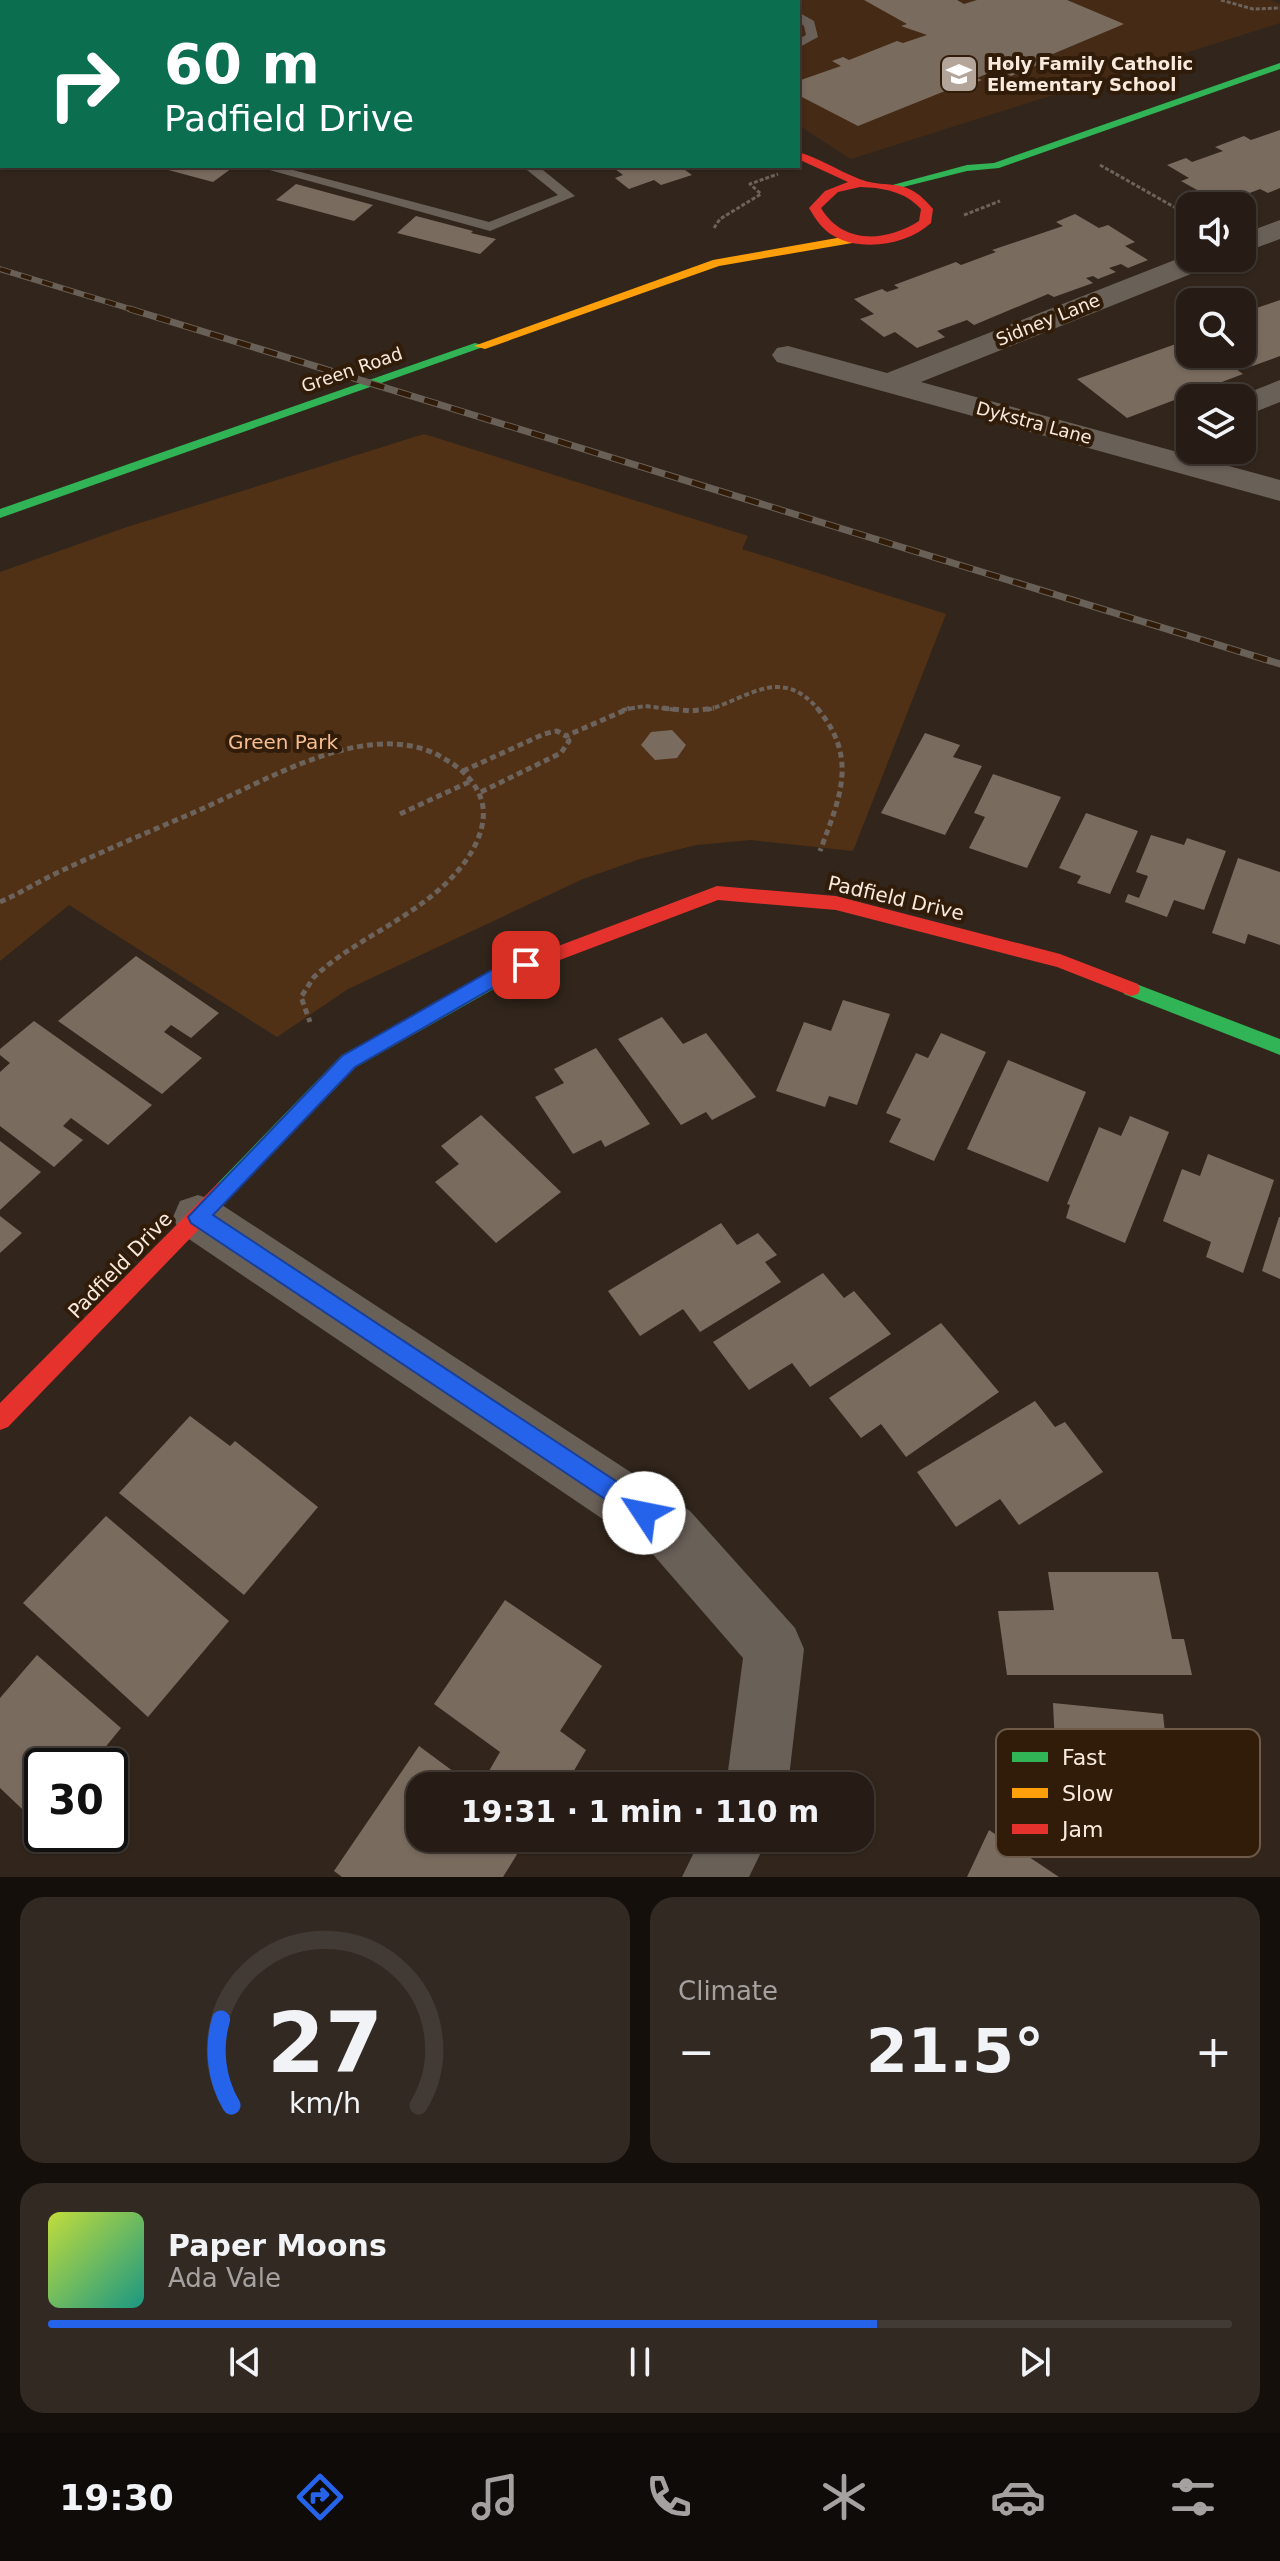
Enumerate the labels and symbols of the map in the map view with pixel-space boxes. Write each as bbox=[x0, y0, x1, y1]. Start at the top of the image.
school or university icon: Holy Family Catholic Elementary School bbox=[938, 53, 980, 95]
place label: Holy Family Catholic Elementary School bbox=[987, 53, 1193, 95]
street label: Sidney Lane bbox=[993, 289, 1103, 350]
street label: Green Road bbox=[299, 342, 405, 397]
street label: Dykstra Lane bbox=[974, 397, 1094, 448]
park label: Green Park bbox=[228, 730, 338, 754]
street label: Padfield Drive bbox=[826, 871, 966, 925]
pin bbox=[492, 931, 560, 999]
street label: Padfield Drive bbox=[63, 1207, 177, 1323]
position arrow bbox=[602, 1471, 686, 1555]
legend bbox=[996, 1729, 1260, 1857]
text: Fast bbox=[1062, 1745, 1107, 1770]
speed limit sign: 30 bbox=[24, 1748, 128, 1852]
text: Slow bbox=[1062, 1781, 1114, 1806]
text: Jam bbox=[1060, 1817, 1103, 1842]

